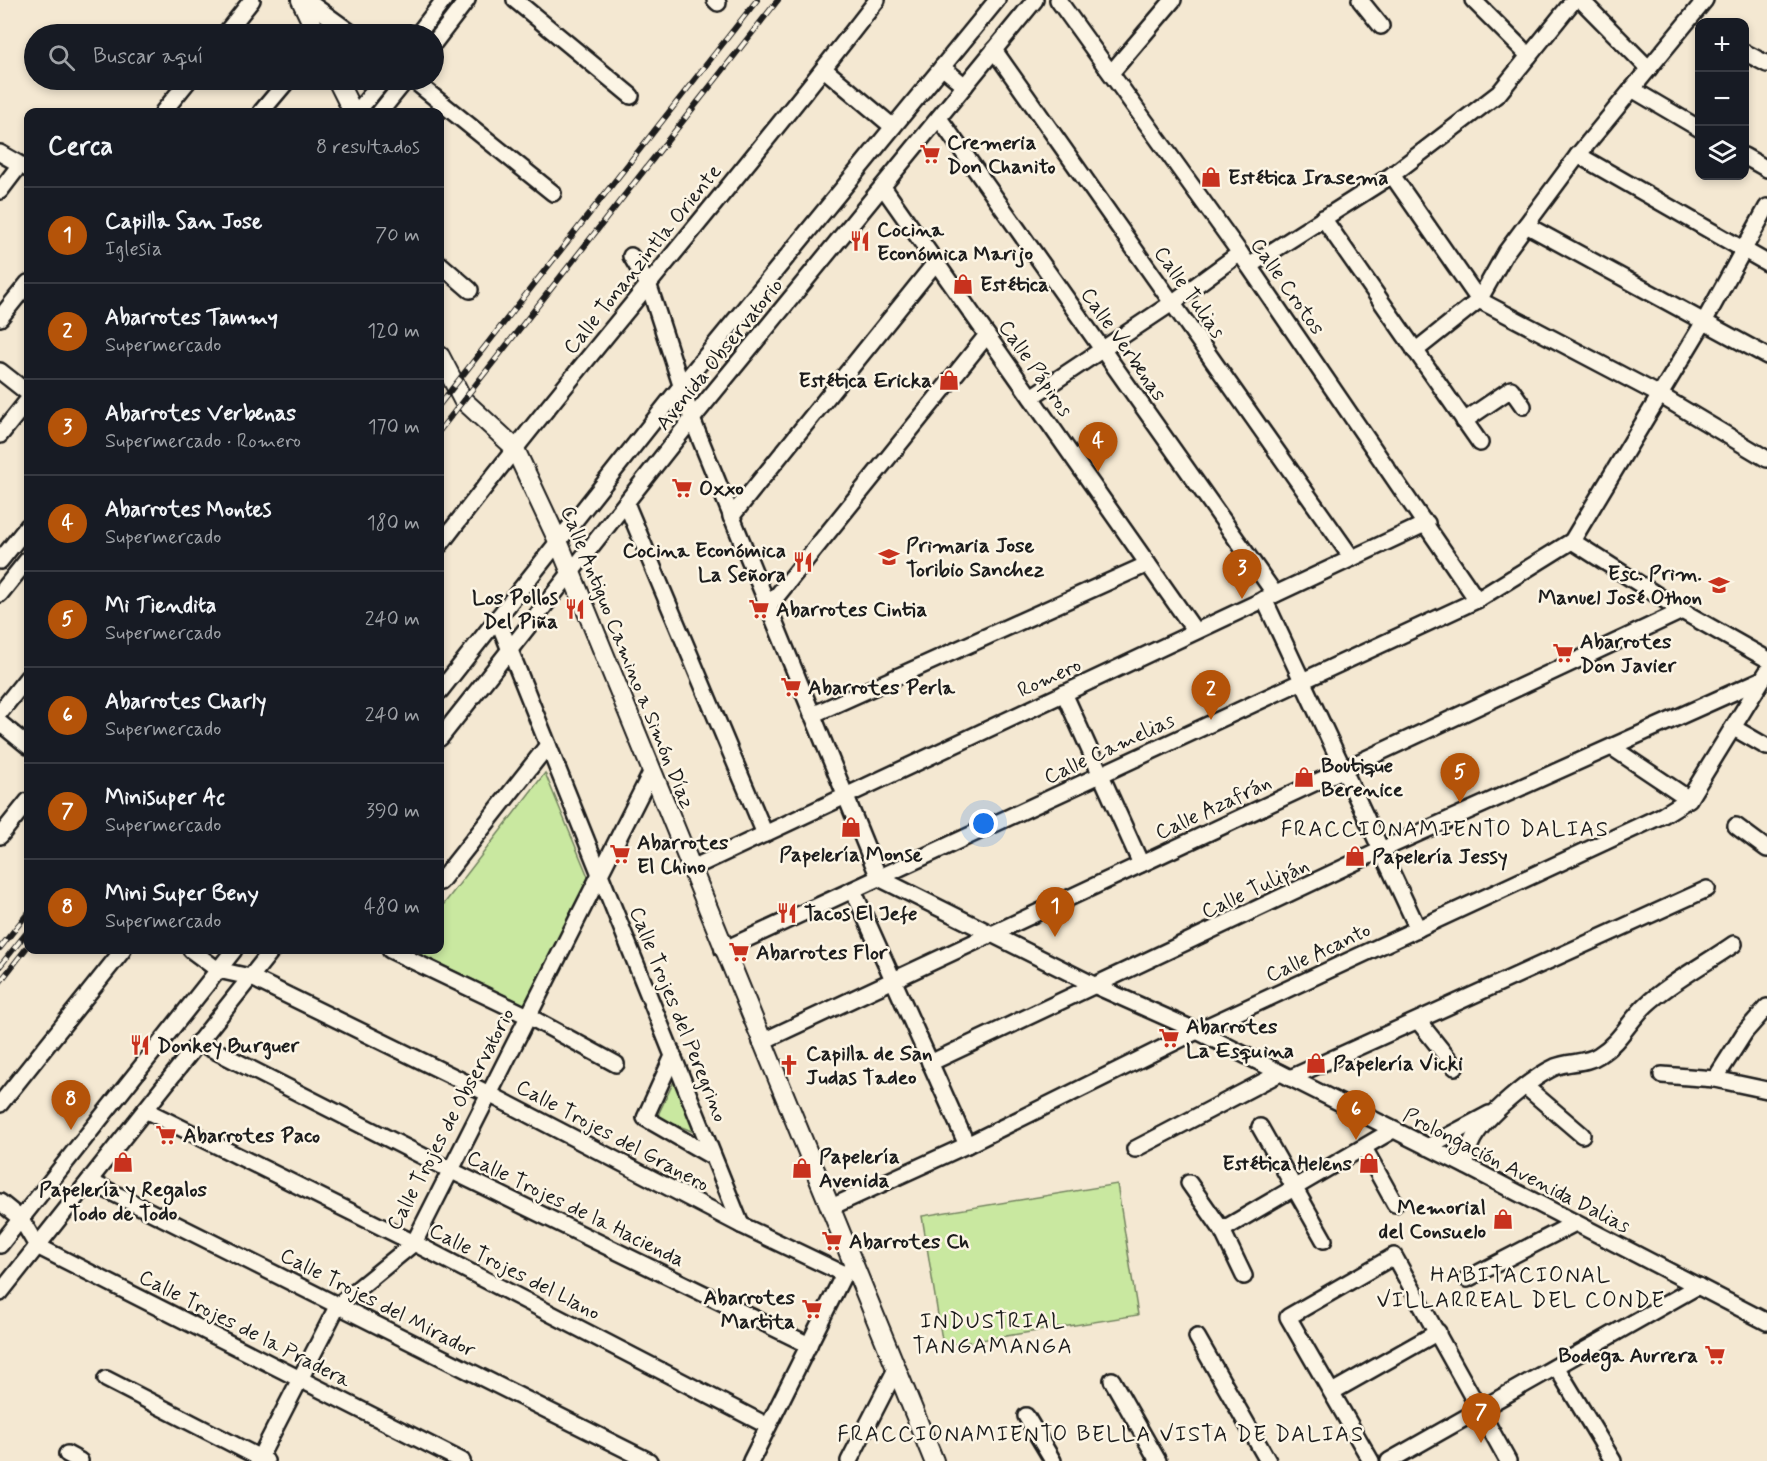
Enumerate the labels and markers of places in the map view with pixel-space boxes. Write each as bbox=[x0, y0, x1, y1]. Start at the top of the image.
place label: Cremeria Don Chanito bbox=[947, 129, 1056, 181]
supermarket icon: Cremeria Don Chanito bbox=[918, 142, 942, 166]
place label: Estética Irasema bbox=[1228, 164, 1388, 192]
shop icon: Estética Irasema bbox=[1199, 165, 1223, 189]
place label: Cocina Económica Marijo bbox=[877, 216, 1034, 268]
restaurant icon: Cocina Económica Marijo bbox=[848, 229, 872, 253]
place label: Estética bbox=[980, 271, 1049, 299]
shop icon: Estética bbox=[951, 272, 975, 296]
place label: Estética Ericka bbox=[798, 367, 932, 395]
shop icon: Estética Ericka bbox=[937, 368, 961, 392]
pin: 4 bbox=[1078, 422, 1118, 472]
place label: Oxxo bbox=[699, 475, 744, 503]
supermarket icon: Oxxo bbox=[670, 476, 694, 500]
place label: Primaria Jose Toribio Sanchez bbox=[906, 532, 1045, 584]
place label: Cocina Económica La Señora bbox=[622, 537, 786, 589]
school or university icon: Primaria Jose Toribio Sanchez bbox=[877, 545, 901, 569]
restaurant icon: Cocina Económica La Señora bbox=[791, 550, 815, 574]
pin: 3 bbox=[1222, 550, 1262, 599]
place label: Esc. Prim. Manuel José Othon bbox=[1538, 560, 1702, 612]
school or university icon: Esc. Prim. Manuel José Othon bbox=[1707, 573, 1731, 597]
place label: Los Pollos Del Piña bbox=[472, 584, 559, 636]
place label: Abarrotes Cintia bbox=[776, 596, 927, 624]
restaurant icon: Los Pollos Del Piña bbox=[563, 597, 587, 621]
supermarket icon: Abarrotes Cintia bbox=[747, 597, 771, 621]
place label: Abarrotes Don Javier bbox=[1580, 628, 1678, 680]
supermarket icon: Abarrotes Don Javier bbox=[1551, 641, 1575, 665]
pin: 2 bbox=[1192, 670, 1230, 720]
place label: Abarrotes Perla bbox=[808, 674, 956, 702]
supermarket icon: Abarrotes Perla bbox=[779, 675, 803, 699]
place label: Boutique Berenice bbox=[1321, 752, 1404, 804]
pin: 5 bbox=[1440, 754, 1480, 803]
shop icon: Boutique Berenice bbox=[1292, 765, 1316, 789]
shop icon: Papelería Monse bbox=[839, 815, 863, 839]
place label: Abarrotes El Chino bbox=[637, 829, 729, 881]
place label: Papelería Monse bbox=[779, 841, 923, 869]
supermarket icon: Abarrotes El Chino bbox=[608, 842, 632, 866]
place label: Papelería Jessy bbox=[1372, 843, 1508, 871]
shop icon: Papelería Jessy bbox=[1343, 844, 1367, 868]
pin: 1 bbox=[1036, 888, 1074, 937]
place label: Tacos El Jefe bbox=[804, 900, 917, 928]
restaurant icon: Tacos El Jefe bbox=[775, 901, 799, 925]
place label: Abarrotes Flor bbox=[756, 939, 889, 967]
supermarket icon: Abarrotes Flor bbox=[727, 940, 751, 964]
place label: Abarrotes La Esquina bbox=[1186, 1013, 1294, 1065]
supermarket icon: Abarrotes La Esquina bbox=[1157, 1026, 1181, 1050]
place label: Donkey Burguer bbox=[157, 1032, 300, 1060]
restaurant icon: Donkey Burguer bbox=[128, 1033, 152, 1057]
place label: Capilla de San Judas Tadeo bbox=[806, 1040, 933, 1092]
place label: Papelería Vicki bbox=[1333, 1050, 1463, 1078]
shop icon: Papelería Vicki bbox=[1304, 1051, 1328, 1075]
church icon: Capilla de San Judas Tadeo bbox=[777, 1053, 801, 1077]
pin: 8 bbox=[52, 1080, 90, 1130]
pin: 6 bbox=[1336, 1090, 1376, 1140]
place label: Abarrotes Paco bbox=[183, 1122, 320, 1150]
supermarket icon: Abarrotes Paco bbox=[154, 1123, 178, 1147]
place label: Papelería Avenida bbox=[819, 1143, 900, 1195]
shop icon: Papelería y Regalos Todo de Todo bbox=[111, 1150, 135, 1174]
place label: Estética Helens bbox=[1222, 1150, 1353, 1178]
shop icon: Estética Helens bbox=[1357, 1151, 1381, 1175]
shop icon: Papelería Avenida bbox=[790, 1156, 814, 1180]
place label: Papelería y Regalos Todo de Todo bbox=[39, 1176, 208, 1228]
place label: Memorial del Consuelo bbox=[1379, 1194, 1486, 1246]
shop icon: Memorial del Consuelo bbox=[1491, 1207, 1515, 1231]
place label: Abarrotes Ch bbox=[849, 1228, 969, 1256]
supermarket icon: Abarrotes Ch bbox=[820, 1229, 844, 1253]
place label: Abarrotes Martita bbox=[704, 1284, 796, 1336]
supermarket icon: Abarrotes Martita bbox=[800, 1297, 824, 1321]
place label: Bodega Aurrera bbox=[1558, 1342, 1698, 1372]
supermarket icon: Bodega Aurrera bbox=[1703, 1343, 1727, 1367]
pin: 7 bbox=[1462, 1394, 1500, 1443]

